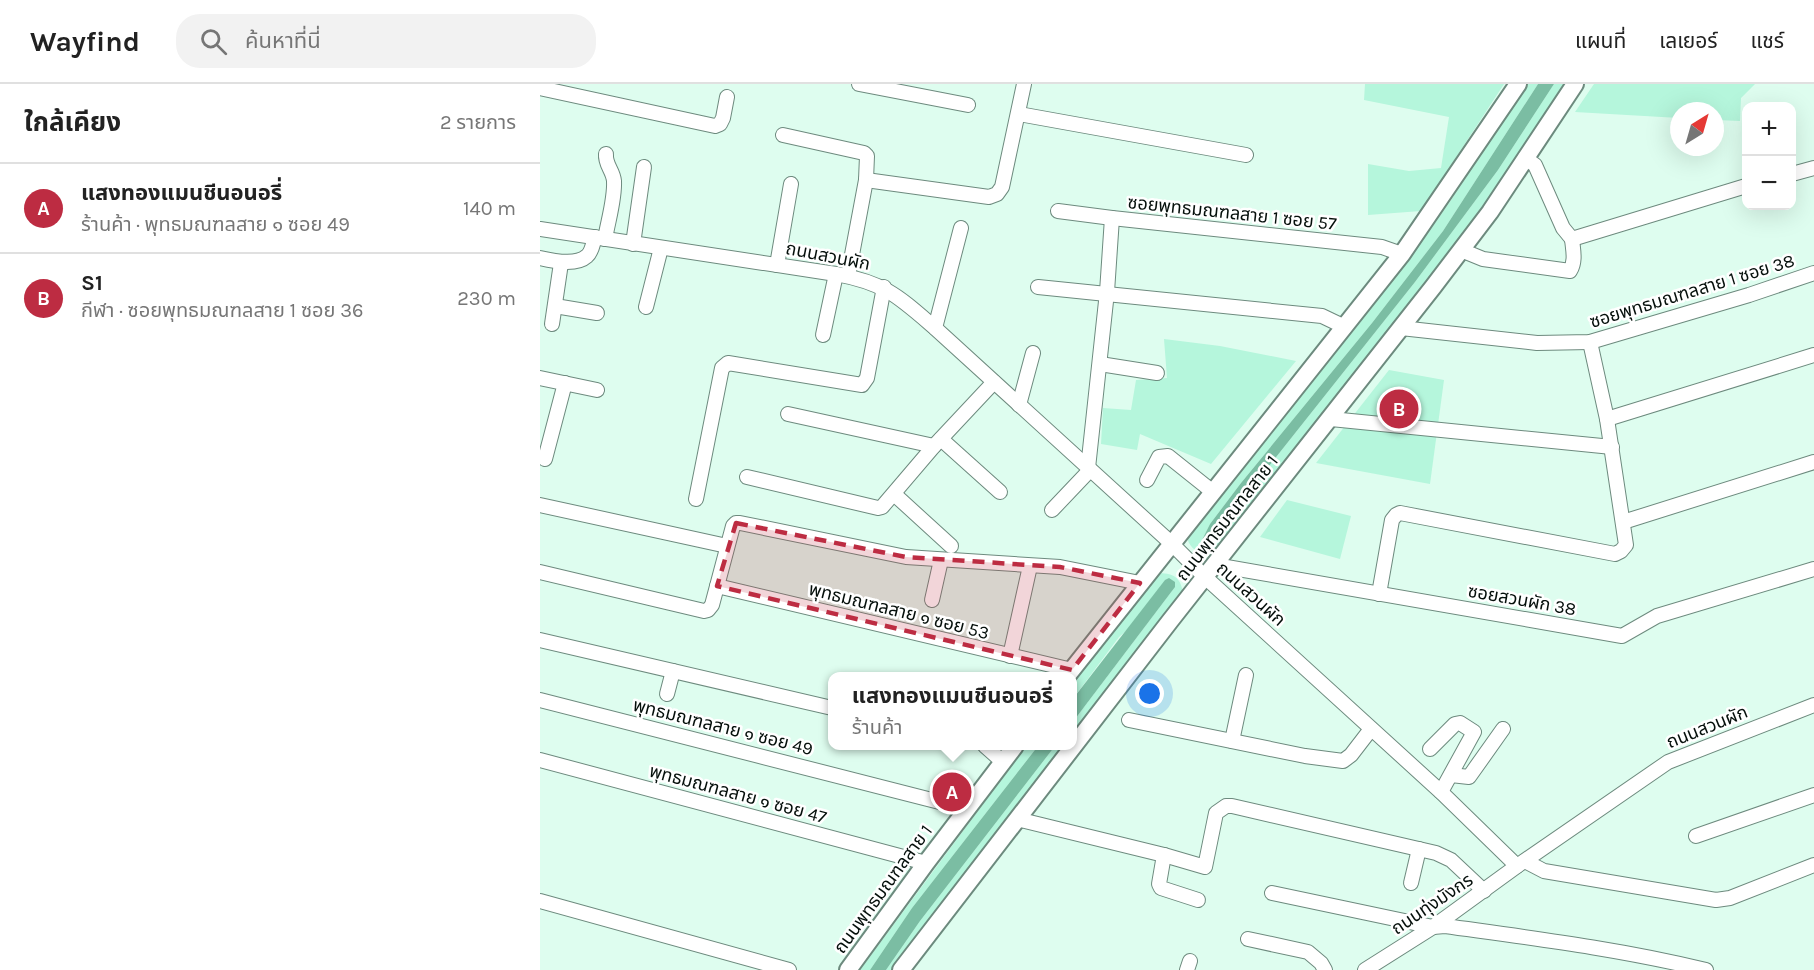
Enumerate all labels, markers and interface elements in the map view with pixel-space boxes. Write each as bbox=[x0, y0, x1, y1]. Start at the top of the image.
search box bbox=[176, 14, 596, 68]
text: Wayfind bbox=[30, 25, 140, 58]
icon: search bbox=[197, 25, 230, 58]
text: ค้นหาที่นี่ bbox=[245, 28, 321, 54]
text: แผนที่ bbox=[1575, 29, 1626, 53]
text: เลเยอร์ bbox=[1659, 29, 1718, 53]
text: แชร์ bbox=[1751, 29, 1784, 53]
north arrow bbox=[1670, 102, 1724, 156]
map controls bbox=[1742, 102, 1796, 210]
button: + bbox=[1742, 102, 1796, 156]
text: ใกล้เคียง bbox=[24, 107, 121, 138]
text: 2 รายการ bbox=[440, 111, 516, 134]
button: − bbox=[1742, 156, 1796, 210]
text: แสงทองแมนชีนอนอรี่ bbox=[81, 180, 282, 206]
street label: ซอยพุทธมณฑลสาย 1 ซอย 57 bbox=[1126, 191, 1338, 235]
text: A bbox=[37, 197, 50, 220]
text: 140 m bbox=[463, 197, 516, 220]
text: ร้านค้า · พุทธมณฑลสาย ๑ ซอย 49 bbox=[81, 213, 350, 236]
street label: ถนนสวนผัก bbox=[784, 237, 872, 275]
street label: ซอยพุทธมณฑลสาย 1 ซอย 38 bbox=[1587, 249, 1797, 333]
text: S1 bbox=[81, 270, 103, 296]
text: B bbox=[37, 287, 50, 310]
text: 230 m bbox=[457, 287, 516, 310]
text: กีฬา · ซอยพุทธมณฑลสาย 1 ซอย 36 bbox=[81, 299, 363, 322]
pin: B bbox=[1380, 386, 1418, 432]
street label: ถนนพุทธมณฑลสาย 1 bbox=[1171, 451, 1283, 585]
street label: ถนนสวนผัก bbox=[1212, 557, 1290, 631]
street label: พุทธมณฑลสาย ๑ ซอย 53 bbox=[807, 578, 991, 644]
street label: ซอยสวนผัก 38 bbox=[1466, 580, 1578, 620]
popup bbox=[828, 672, 1077, 750]
your location bbox=[1135, 679, 1164, 708]
text: แสงทองแมนชีนอนอรี่ bbox=[852, 683, 1053, 709]
street label: พุทธมณฑลสาย ๑ ซอย 49 bbox=[631, 694, 815, 760]
street label: ถนนสวนผัก bbox=[1663, 701, 1751, 753]
text: ร้านค้า bbox=[852, 716, 902, 739]
street label: พุทธมณฑลสาย ๑ ซอย 47 bbox=[647, 760, 830, 828]
pin: A bbox=[932, 770, 972, 814]
street label: ถนนพุทธมณฑลสาย 1 bbox=[829, 820, 937, 958]
street label: ถนนทุ่งมังกร bbox=[1387, 869, 1477, 939]

